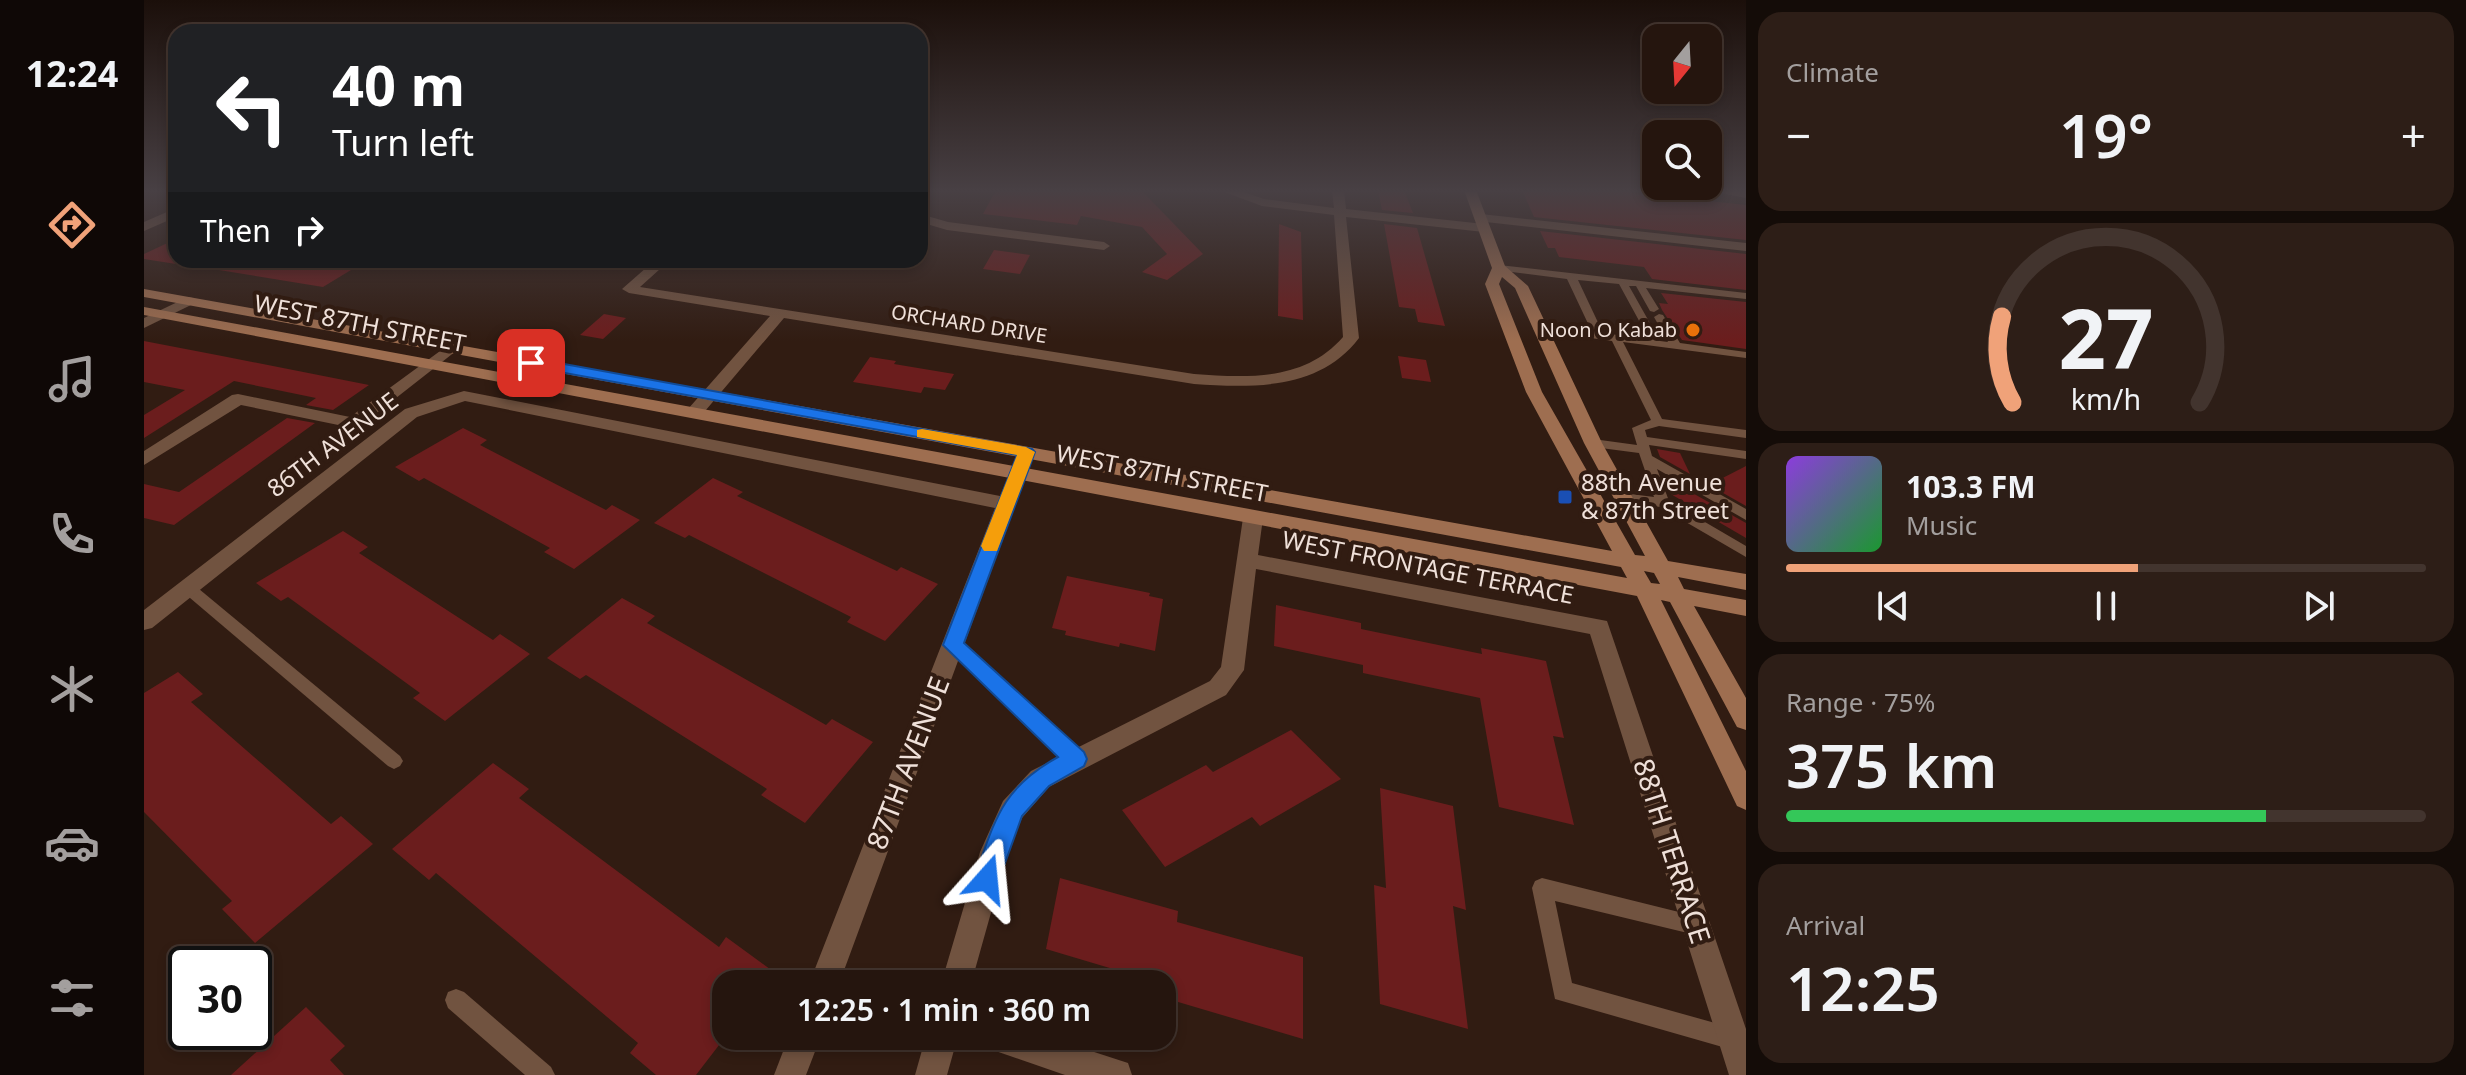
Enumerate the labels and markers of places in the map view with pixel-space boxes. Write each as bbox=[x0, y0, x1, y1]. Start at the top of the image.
place label: Noon O Kabab bbox=[1540, 316, 1677, 343]
marker: Noon O Kabab bbox=[1684, 321, 1702, 339]
pin bbox=[497, 329, 565, 397]
place label: 88th Avenue & 87th Street bbox=[1581, 465, 1729, 526]
marker: 88th Avenue & 87th Street bbox=[1556, 488, 1574, 506]

